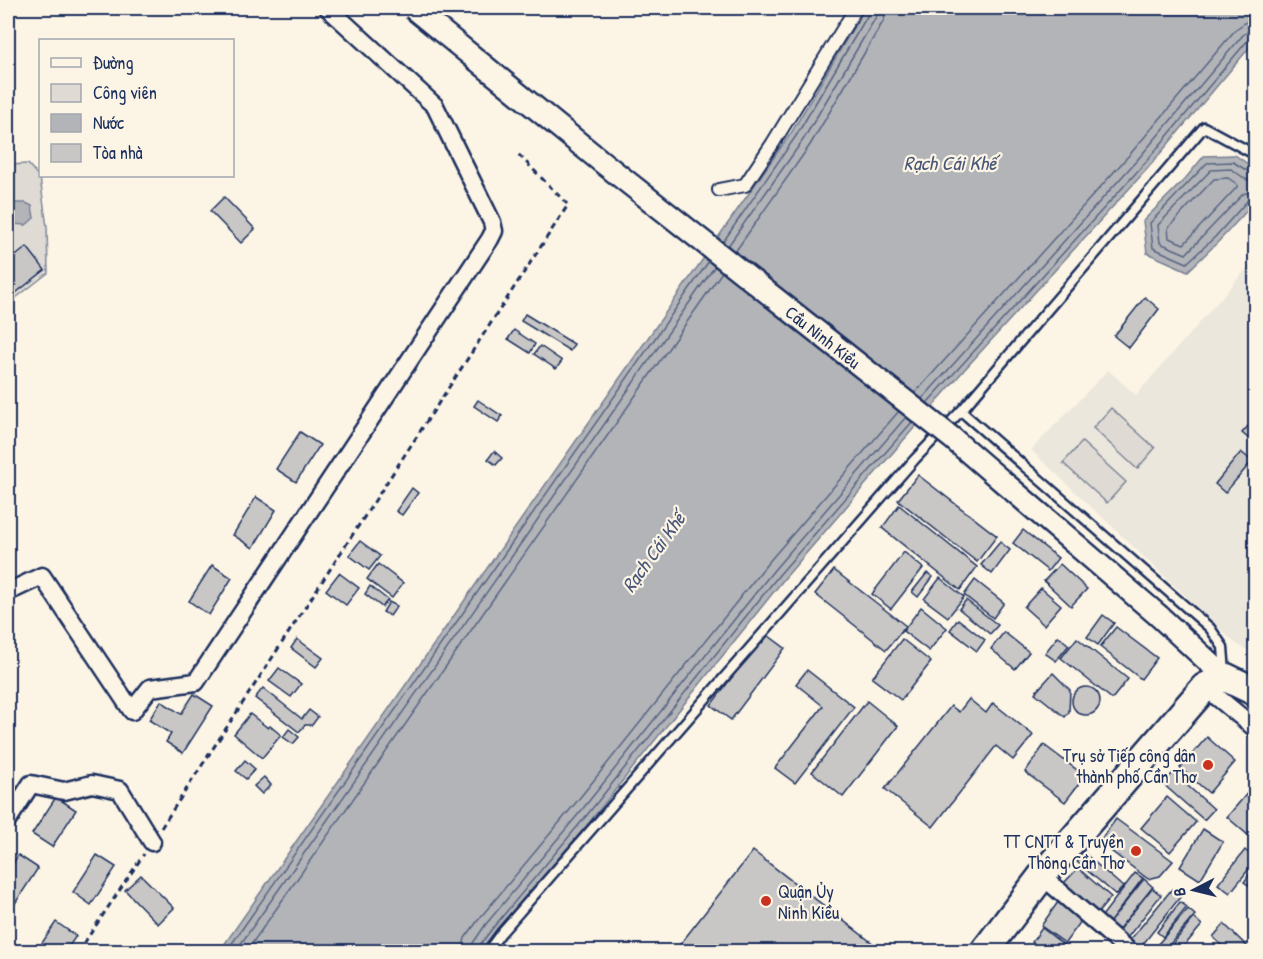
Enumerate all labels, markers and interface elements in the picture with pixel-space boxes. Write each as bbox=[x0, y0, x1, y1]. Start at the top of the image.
legend bbox=[39, 39, 234, 177]
text: Đường bbox=[93, 50, 134, 75]
text: Công viên bbox=[93, 80, 157, 105]
text: Nước bbox=[93, 110, 124, 135]
text: Tòa nhà bbox=[93, 140, 143, 165]
water label: Rạch Cái Khế bbox=[904, 149, 1001, 176]
street label: Cầu Ninh Kiều bbox=[780, 300, 866, 374]
water label: Rạch Cái Khế bbox=[615, 503, 694, 597]
place label: Trụ sở Tiếp công dân thành phố Cần Thơ bbox=[1063, 743, 1198, 789]
marker: Trụ sở Tiếp công dân thành phố Cần Thơ bbox=[1201, 758, 1215, 772]
place label: TT CNTT & Truyền Thông Cần Thơ bbox=[1003, 829, 1126, 875]
marker: TT CNTT & Truyền Thông Cần Thơ bbox=[1129, 844, 1143, 858]
north arrow bbox=[1164, 860, 1224, 920]
place label: Quận Ủy Ninh Kiều bbox=[778, 879, 839, 925]
text: B bbox=[1168, 886, 1191, 897]
marker: Quận Ủy Ninh Kiều bbox=[759, 894, 773, 908]

